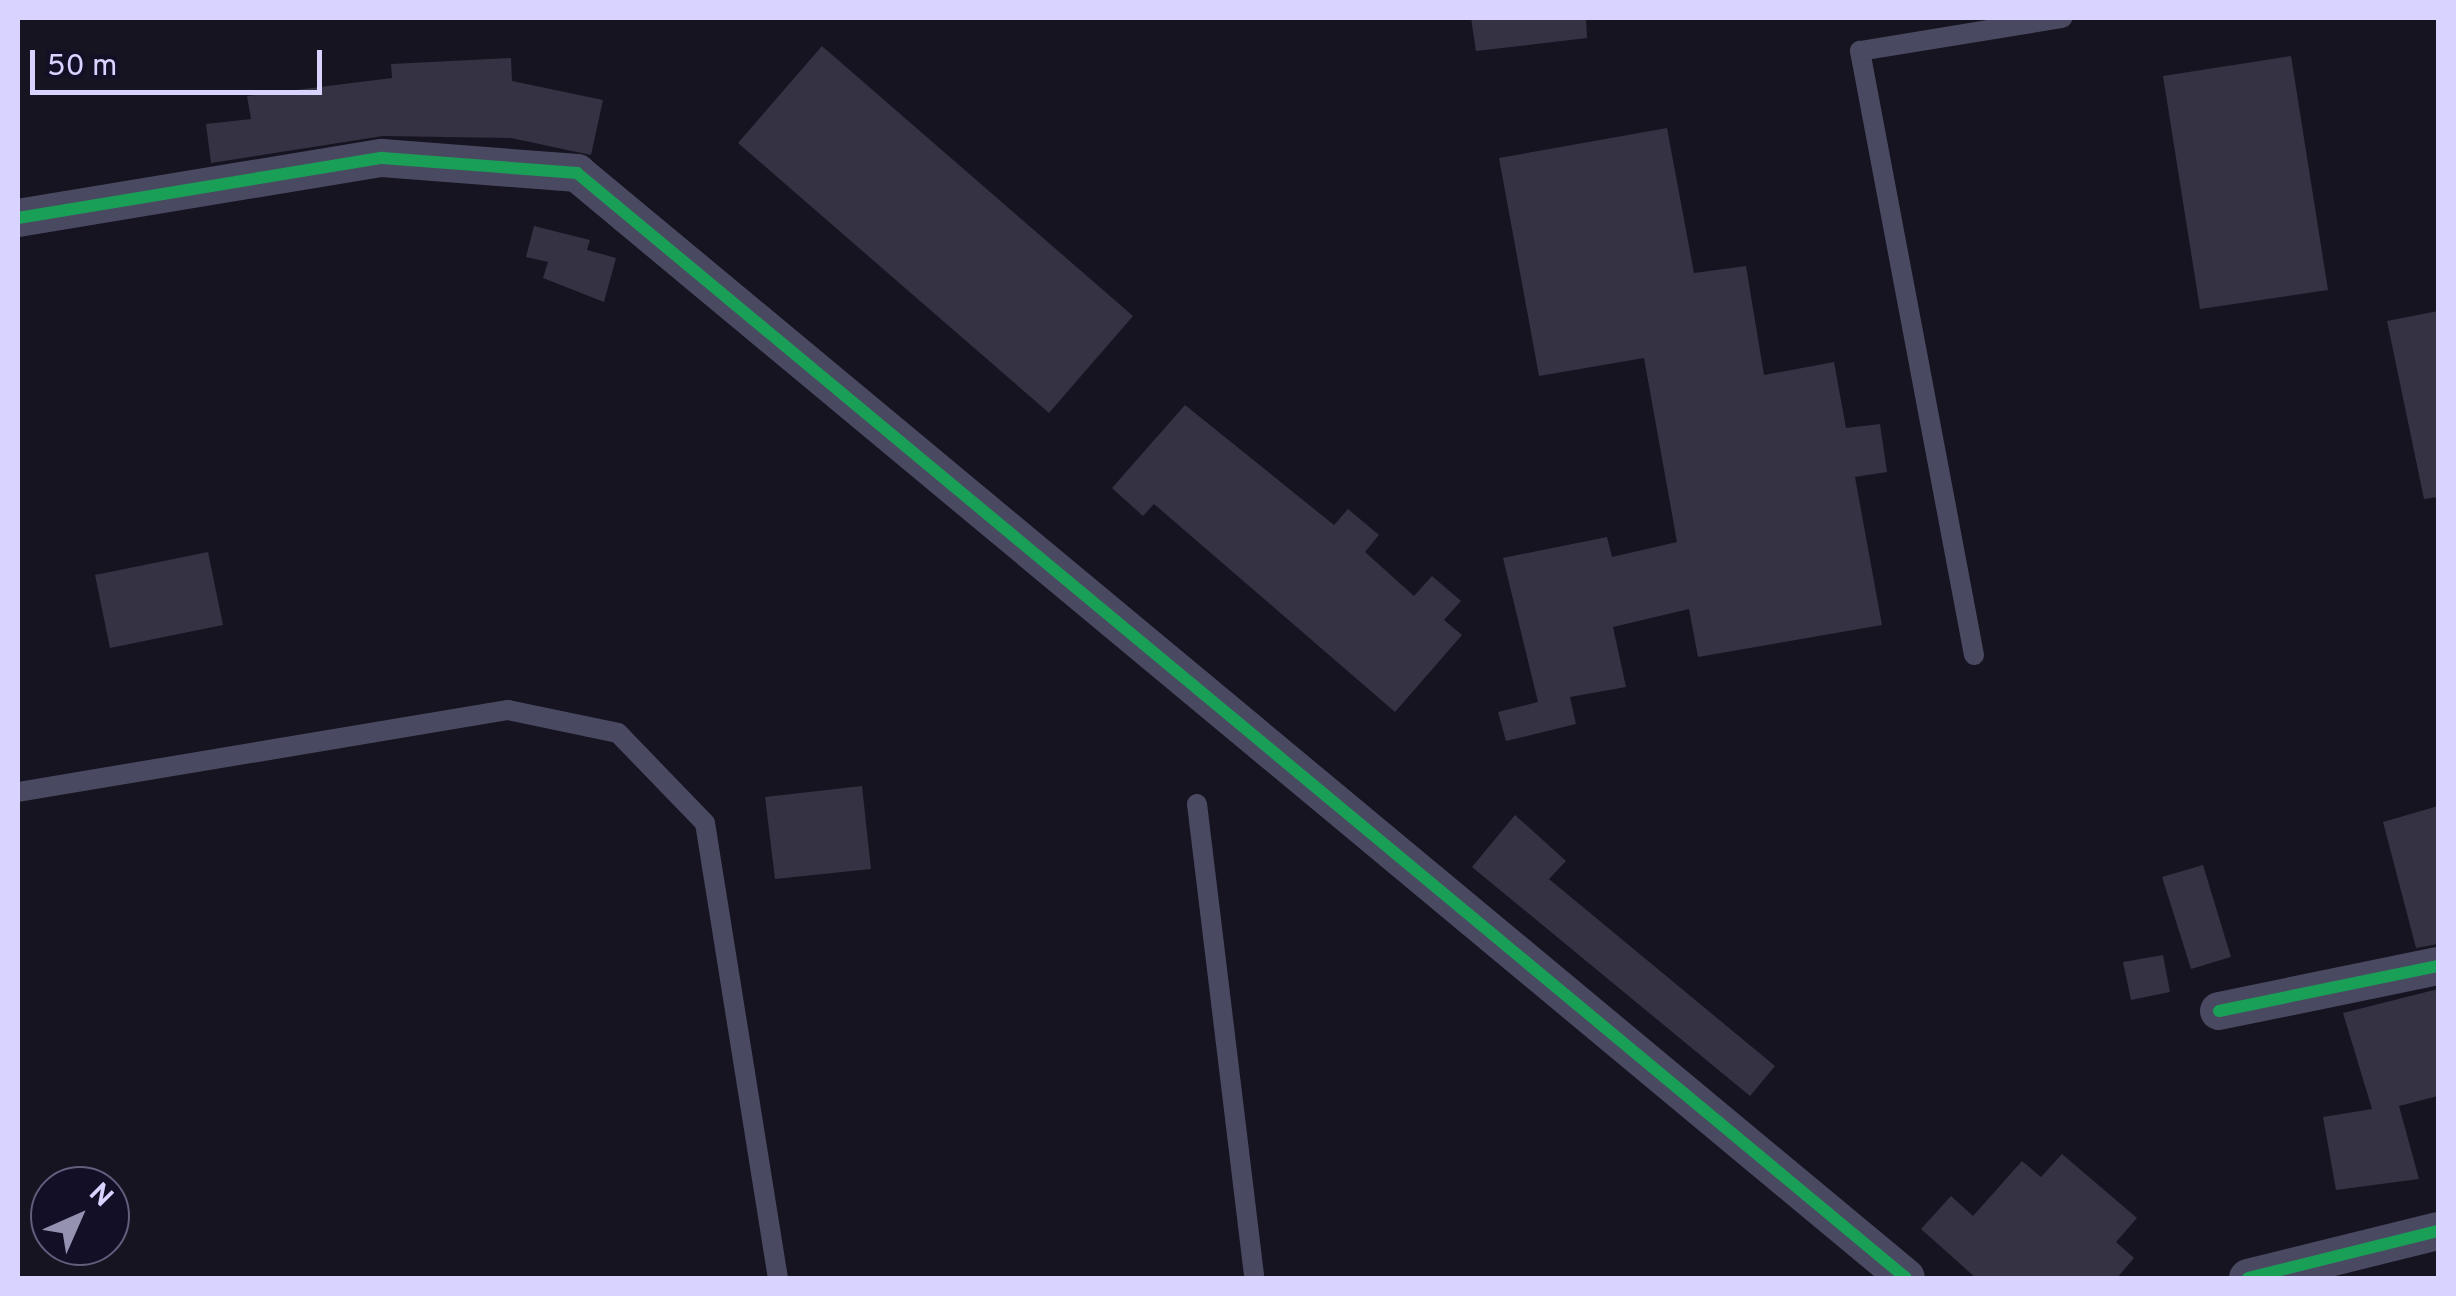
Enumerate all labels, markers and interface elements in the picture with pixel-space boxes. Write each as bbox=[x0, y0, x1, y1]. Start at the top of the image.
scale bar bbox=[35, 30, 328, 92]
text: 50 m bbox=[47, 49, 117, 86]
north arrow bbox=[30, 1166, 130, 1266]
text: N bbox=[80, 1176, 120, 1216]

